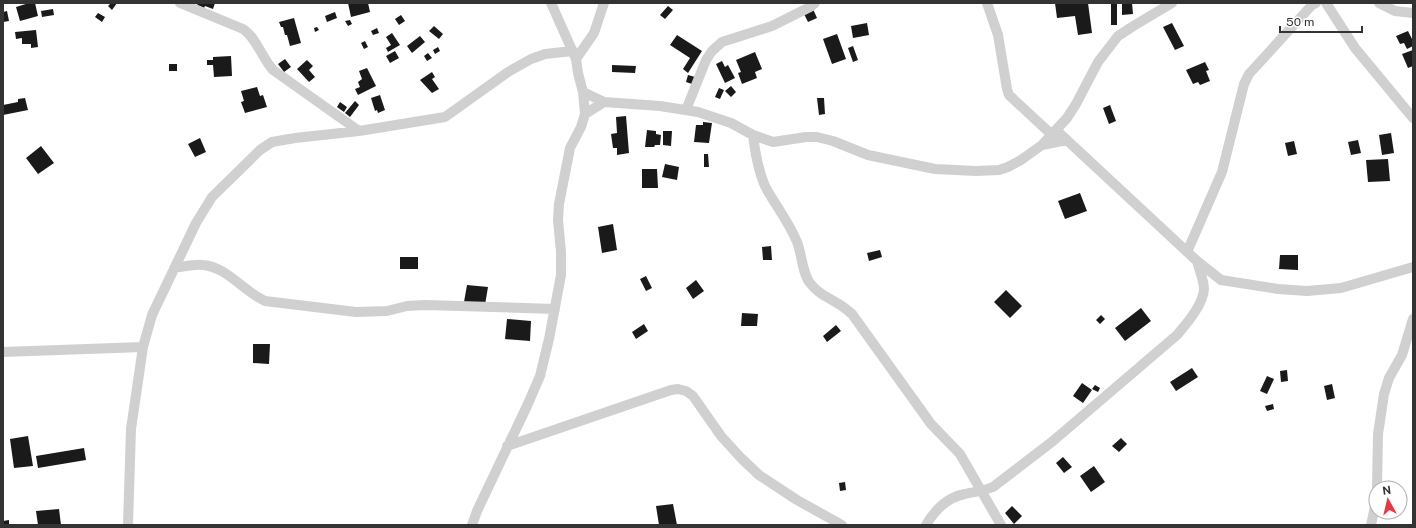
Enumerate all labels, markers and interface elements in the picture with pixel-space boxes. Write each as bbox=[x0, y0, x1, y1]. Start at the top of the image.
scale bar bbox=[1280, 8, 1362, 34]
text: 50 m bbox=[1286, 15, 1314, 29]
north arrow bbox=[1368, 480, 1408, 520]
text: N bbox=[1382, 484, 1392, 497]

